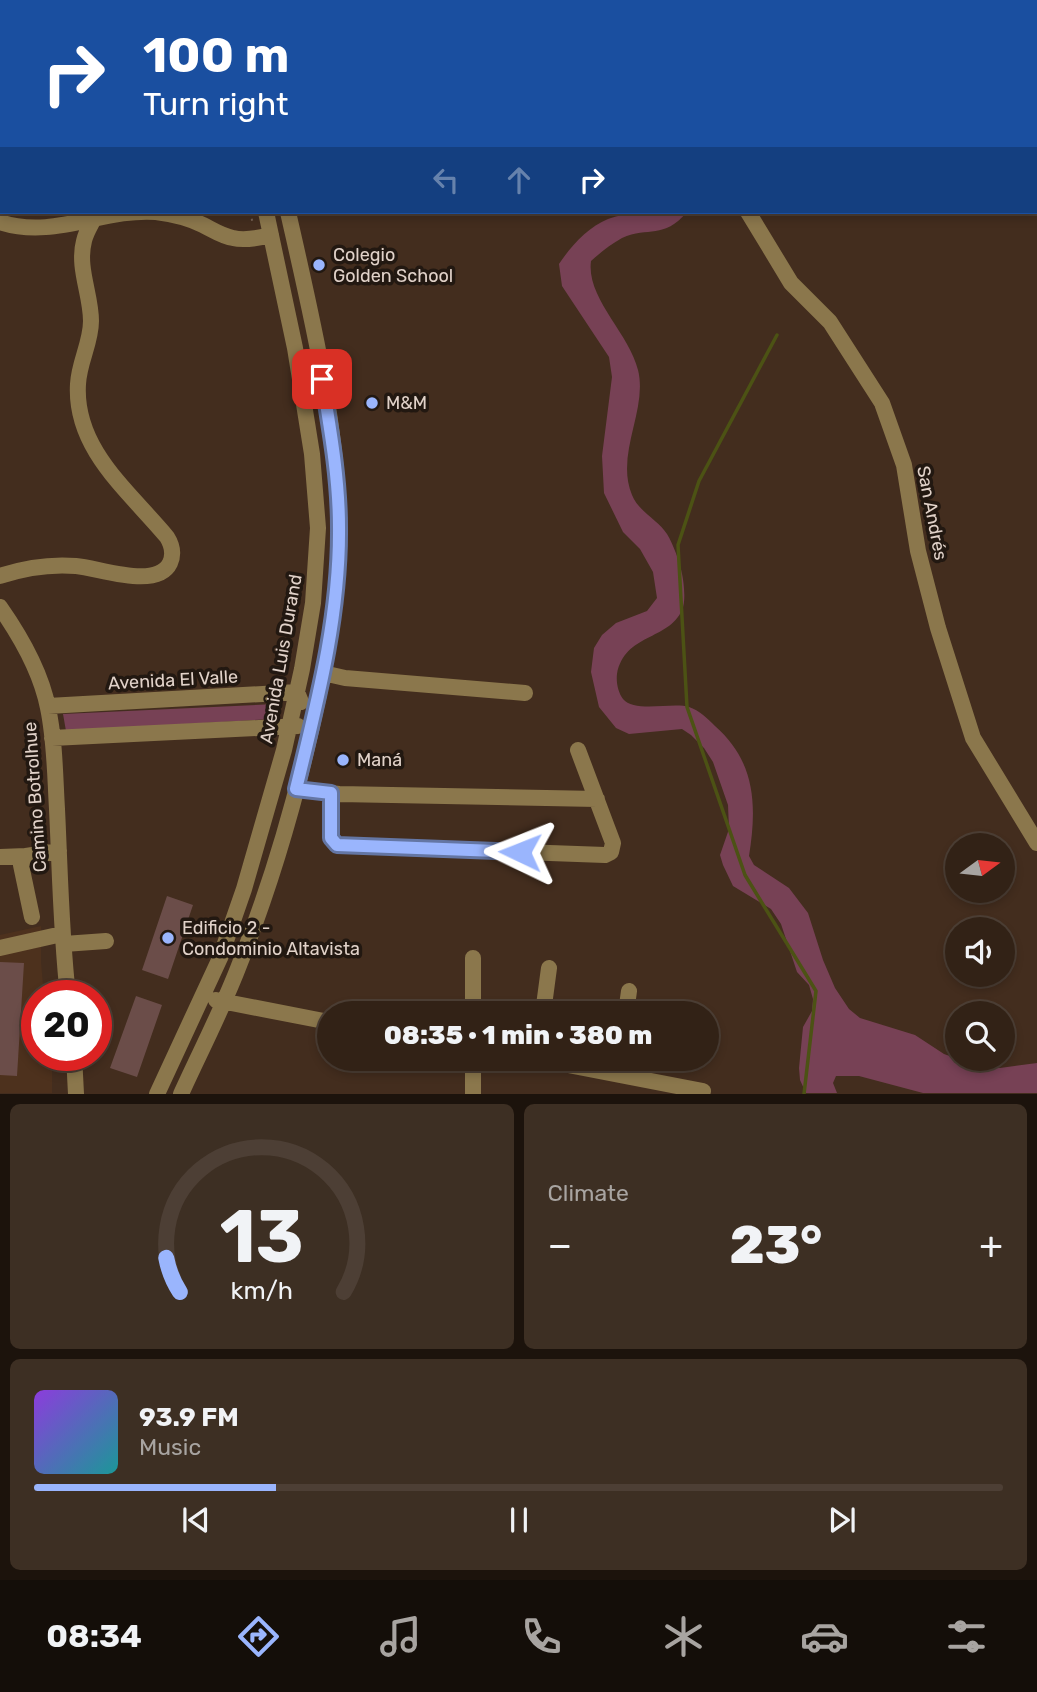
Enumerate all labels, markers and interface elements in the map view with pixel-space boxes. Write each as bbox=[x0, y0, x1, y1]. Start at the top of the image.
text: 100 m bbox=[143, 26, 289, 84]
icon: right bbox=[28, 28, 119, 119]
text: Turn right bbox=[143, 85, 288, 123]
icon: left bbox=[427, 161, 465, 199]
icon: ahead bbox=[500, 161, 538, 199]
icon: right bbox=[573, 161, 611, 199]
place label: Colegio Golden School bbox=[333, 244, 453, 287]
marker: Colegio Golden School bbox=[311, 257, 327, 273]
pin bbox=[292, 349, 352, 409]
icon: arrive bbox=[303, 360, 341, 398]
place label: M&M bbox=[386, 392, 427, 414]
marker: M&M bbox=[364, 395, 380, 411]
street label: San Andrés bbox=[912, 464, 952, 562]
street label: Avenida Luis Durand bbox=[255, 573, 307, 745]
street label: Avenida El Valle bbox=[107, 666, 239, 694]
street label: Camino Botrolhue bbox=[19, 721, 51, 873]
place label: Maná bbox=[357, 749, 402, 771]
marker: Maná bbox=[335, 752, 351, 768]
position arrow bbox=[483, 815, 557, 889]
north arrow bbox=[945, 833, 1015, 903]
map controls bbox=[945, 833, 1015, 1071]
place label: Edificio 2 - Condominio Altavista bbox=[182, 917, 360, 960]
button: sound bbox=[945, 917, 1015, 987]
marker: Edificio 2 - Condominio Altavista bbox=[160, 930, 176, 946]
speed limit sign: 20 bbox=[21, 980, 112, 1071]
button: search bbox=[945, 1001, 1015, 1071]
text: 08:35 · 1 min · 380 m bbox=[384, 1020, 652, 1051]
text: Climate bbox=[548, 1179, 629, 1207]
text: 13 bbox=[220, 1195, 304, 1281]
text: 23° bbox=[729, 1214, 822, 1276]
text: − bbox=[548, 1222, 572, 1268]
text: + bbox=[979, 1222, 1003, 1268]
text: km/h bbox=[231, 1276, 293, 1305]
text: 93.9 FM bbox=[139, 1402, 239, 1433]
text: Music bbox=[139, 1433, 201, 1461]
icon: previous bbox=[177, 1501, 215, 1539]
icon: pause bbox=[500, 1501, 538, 1539]
icon: next bbox=[823, 1501, 861, 1539]
icon: directions bbox=[234, 1612, 283, 1661]
icon: music bbox=[376, 1612, 425, 1661]
icon: phone bbox=[517, 1612, 566, 1661]
icon: climate bbox=[659, 1612, 708, 1661]
icon: car bbox=[800, 1612, 849, 1661]
icon: filters bbox=[942, 1612, 991, 1661]
text: 08:34 bbox=[46, 1617, 142, 1655]

